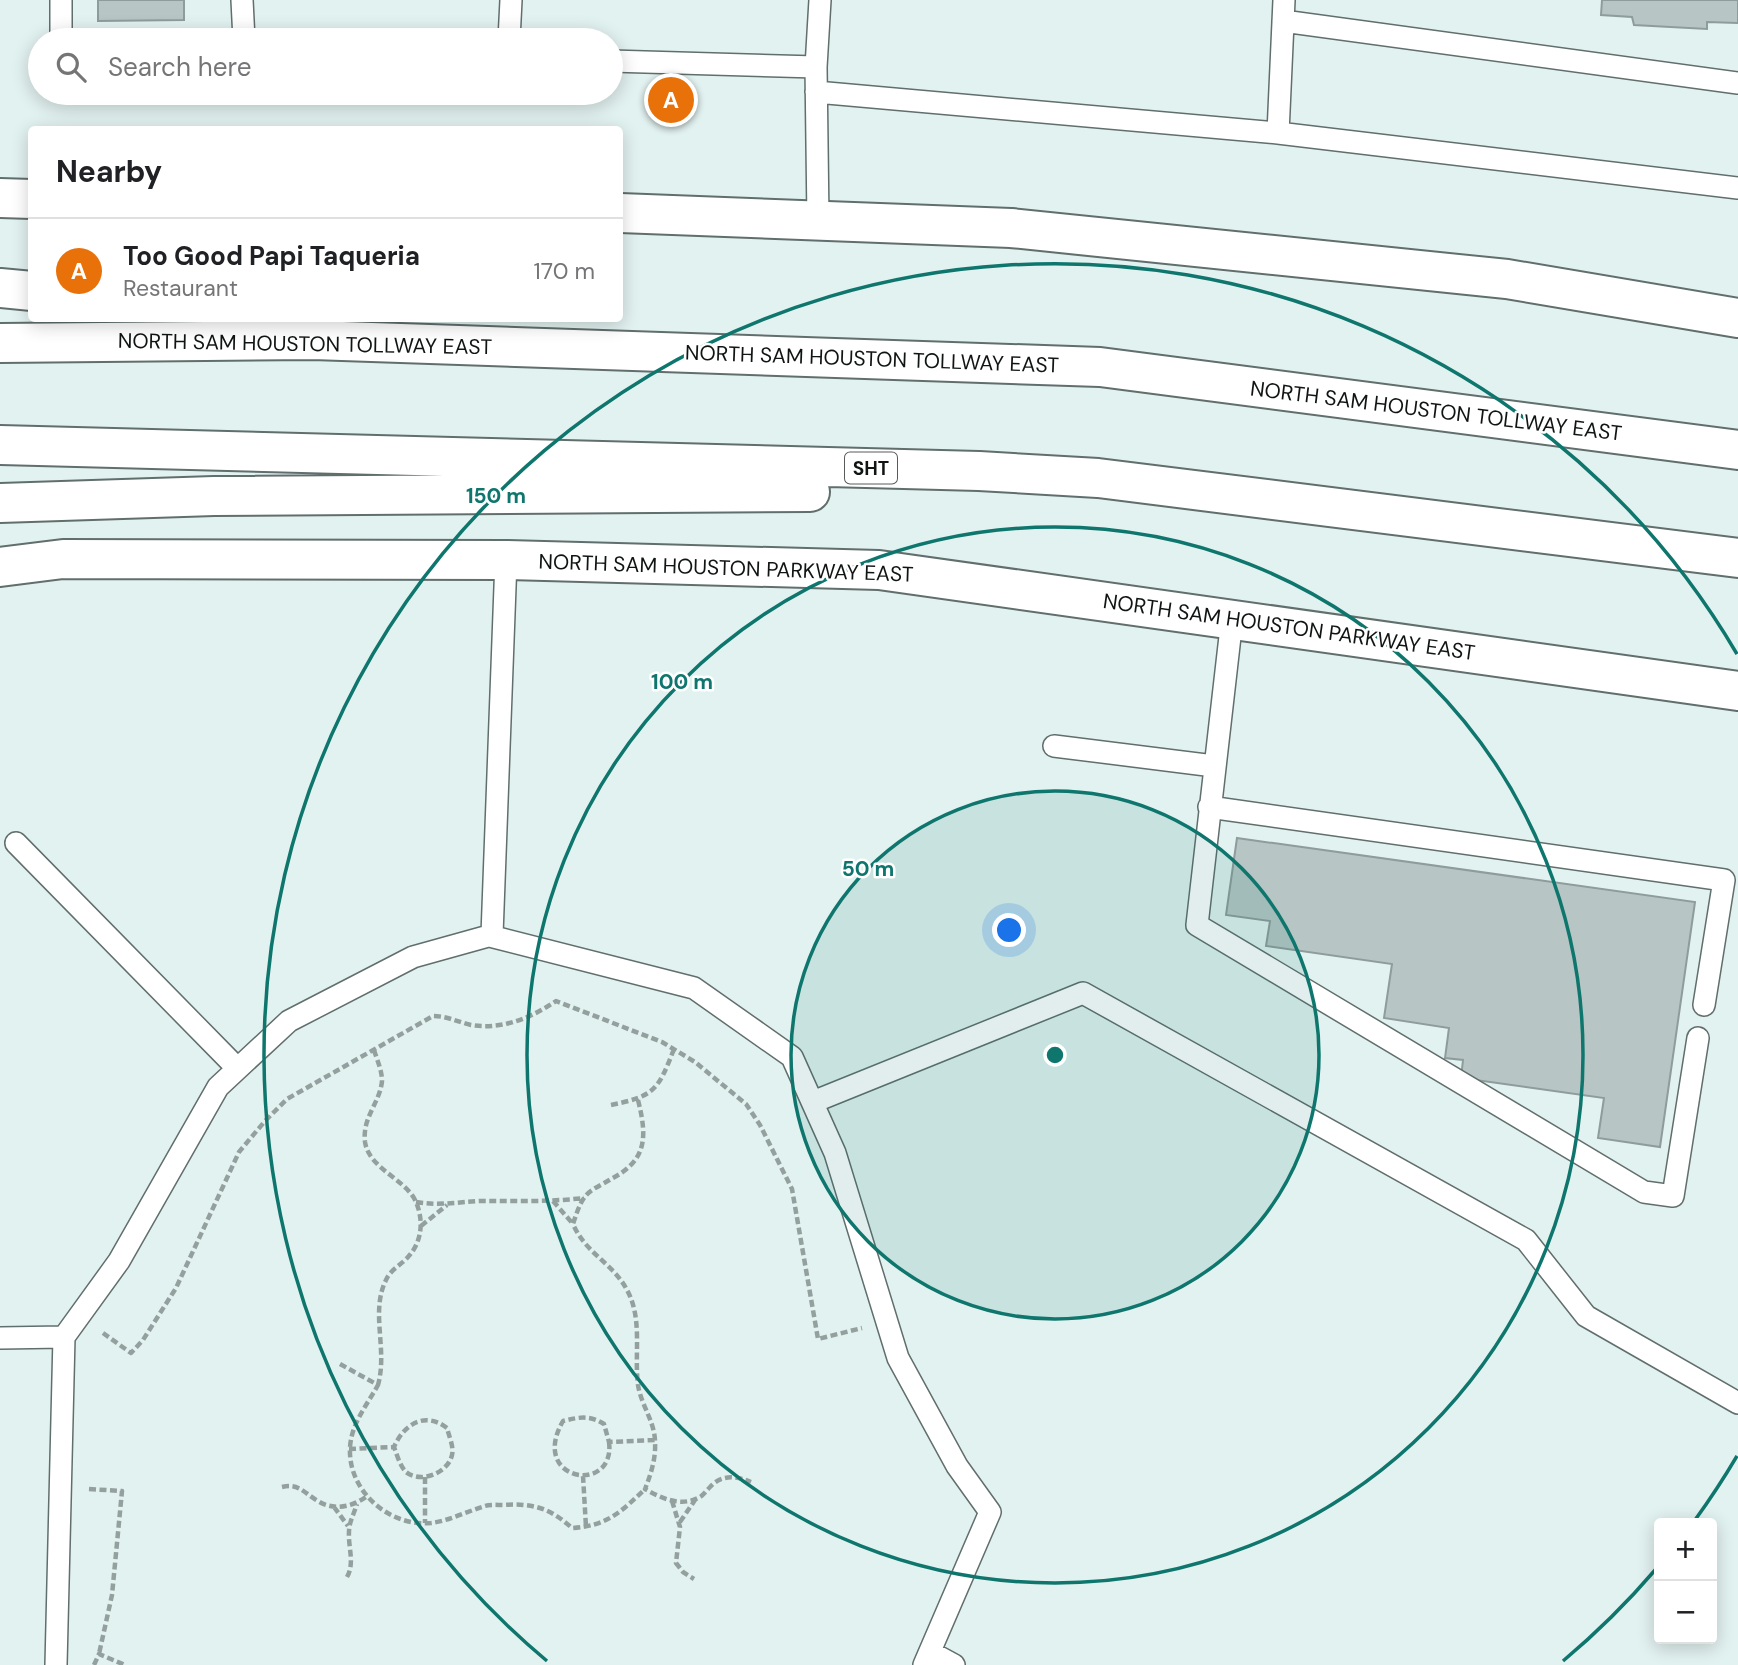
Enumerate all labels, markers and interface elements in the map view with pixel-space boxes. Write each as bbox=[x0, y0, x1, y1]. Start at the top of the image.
search box bbox=[28, 28, 623, 105]
icon: search bbox=[52, 48, 90, 86]
text: Search here bbox=[108, 50, 251, 84]
pin: A bbox=[648, 74, 694, 126]
text: Nearby bbox=[56, 152, 162, 191]
text: Too Good Papi Taqueria bbox=[123, 239, 420, 273]
text: A bbox=[71, 256, 87, 286]
text: 170 m bbox=[534, 256, 595, 286]
text: Restaurant bbox=[123, 273, 238, 303]
street label: NORTH SAM HOUSTON TOLLWAY EAST bbox=[118, 327, 493, 361]
street label: NORTH SAM HOUSTON TOLLWAY EAST bbox=[685, 338, 1060, 380]
street label: NORTH SAM HOUSTON TOLLWAY EAST bbox=[1249, 374, 1624, 448]
road number: SHT bbox=[845, 453, 897, 484]
text: 150 m bbox=[466, 482, 526, 510]
street label: NORTH SAM HOUSTON PARKWAY EAST bbox=[538, 547, 914, 589]
street label: NORTH SAM HOUSTON PARKWAY EAST bbox=[1101, 587, 1477, 667]
text: 100 m bbox=[651, 668, 713, 696]
text: 50 m bbox=[842, 855, 894, 883]
your location bbox=[992, 913, 1026, 947]
centre of rings bbox=[1043, 1043, 1067, 1067]
map controls bbox=[1654, 1518, 1717, 1644]
button: + bbox=[1654, 1518, 1717, 1581]
button: − bbox=[1654, 1581, 1717, 1644]

